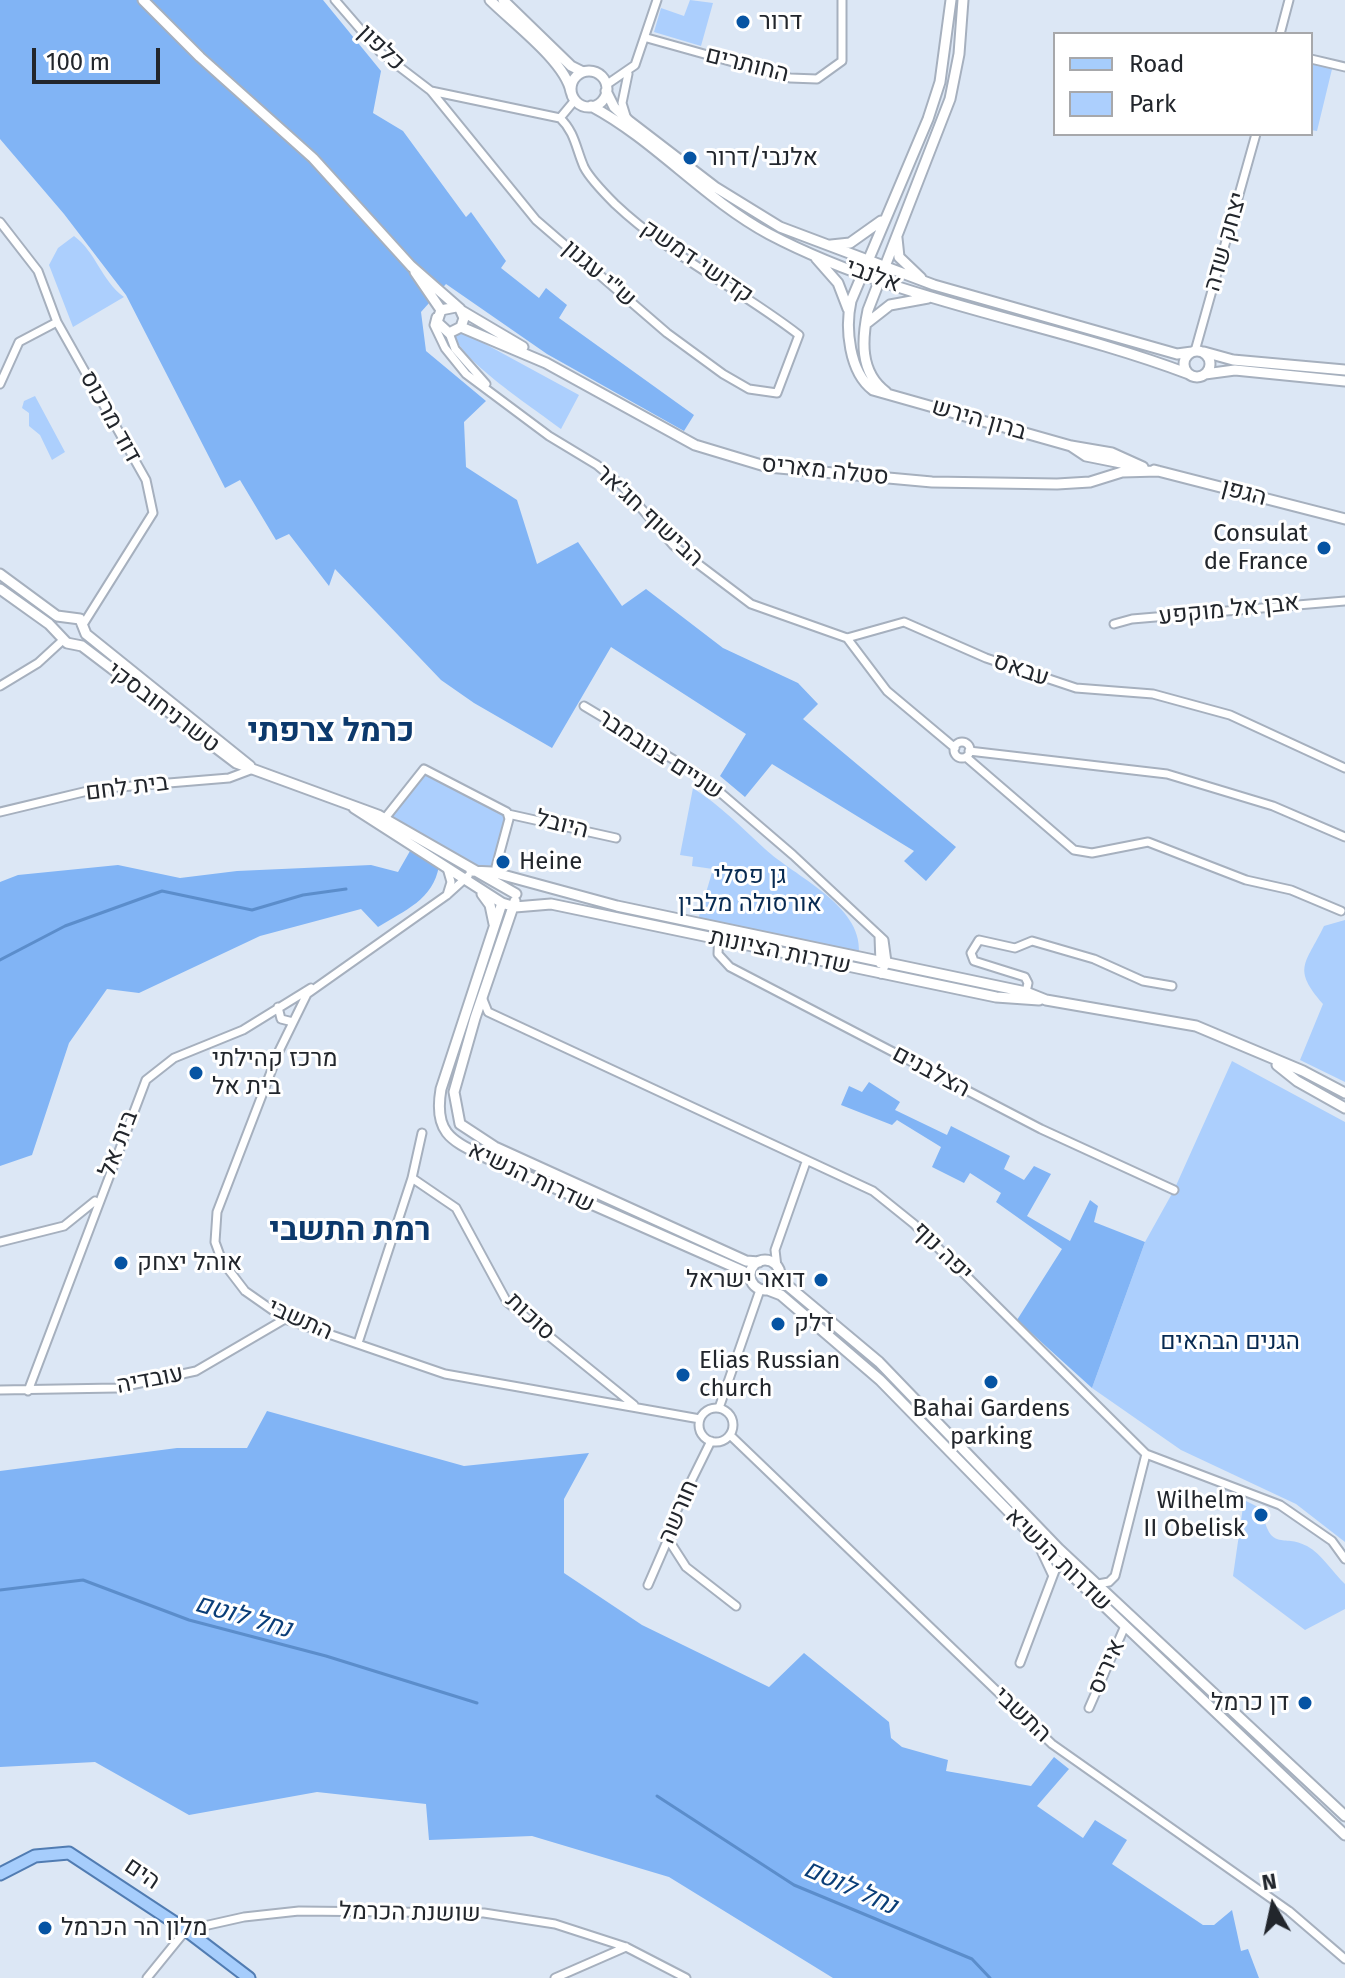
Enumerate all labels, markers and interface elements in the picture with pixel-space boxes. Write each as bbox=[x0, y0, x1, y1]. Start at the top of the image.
place label: דרור bbox=[759, 8, 802, 36]
marker: דרור bbox=[734, 13, 752, 31]
street label: כלפון bbox=[351, 19, 411, 77]
scale bar bbox=[36, 32, 164, 82]
legend bbox=[1053, 32, 1313, 136]
street label: החותרים bbox=[702, 41, 792, 89]
text: 100 m bbox=[46, 48, 110, 76]
text: Road bbox=[1129, 50, 1184, 78]
text: Park bbox=[1129, 90, 1176, 118]
place label: אלנבי/דרור bbox=[706, 144, 818, 172]
marker: אלנבי/דרור bbox=[681, 149, 699, 167]
street label: יצחק שדה bbox=[1198, 189, 1254, 295]
street label: קדושי דמשק bbox=[636, 214, 758, 310]
street label: ש"י עגנון bbox=[556, 234, 642, 314]
street label: אלנבי bbox=[842, 253, 904, 299]
street label: דוד מרכוס bbox=[73, 366, 147, 468]
street label: ברון הירש bbox=[928, 393, 1030, 447]
street label: סטלה מאריס bbox=[760, 450, 890, 492]
street label: הבישוף חג'אר bbox=[589, 459, 709, 573]
street label: הגפן bbox=[1218, 473, 1270, 513]
place label: Consulat de France bbox=[1204, 520, 1308, 576]
marker: Consulat de France bbox=[1315, 539, 1333, 557]
street label: אבן אל מוקפע bbox=[1157, 588, 1301, 632]
street label: עבאס bbox=[989, 647, 1053, 693]
street label: טשרניחובסקי bbox=[101, 656, 225, 760]
street label: שניים בנובמבר bbox=[592, 704, 728, 806]
district label: כרמל צרפתי bbox=[248, 713, 414, 751]
street label: בית לחם bbox=[84, 769, 170, 807]
street label: היובל bbox=[533, 805, 591, 845]
place label: Heine bbox=[519, 848, 582, 876]
marker: Heine bbox=[494, 853, 512, 871]
park label: גן פסלי אורסולה מלבין bbox=[678, 862, 822, 918]
street label: שדרות הציונות bbox=[707, 923, 853, 981]
street label: הצלבנים bbox=[887, 1040, 975, 1104]
place label: מרכז קהילתי בית אל bbox=[212, 1045, 338, 1101]
marker: מרכז קהילתי בית אל bbox=[187, 1064, 205, 1082]
street label: בית אל bbox=[93, 1107, 145, 1181]
street label: שדרות הנשיא bbox=[463, 1136, 599, 1220]
district label: רמת התשבי bbox=[269, 1212, 431, 1250]
street label: יפה נוף bbox=[906, 1216, 978, 1288]
place label: אוהל יצחק bbox=[137, 1249, 242, 1277]
marker: אוהל יצחק bbox=[112, 1254, 130, 1272]
place label: דואר ישראל bbox=[686, 1266, 805, 1294]
marker: דואר ישראל bbox=[812, 1271, 830, 1289]
street label: סוכות bbox=[499, 1287, 561, 1347]
street label: התשבי bbox=[263, 1293, 337, 1347]
place label: דלק bbox=[794, 1310, 834, 1338]
marker: דלק bbox=[769, 1315, 787, 1333]
park label: הגנים הבהאים bbox=[1160, 1328, 1300, 1356]
place label: Elias Russian church bbox=[699, 1347, 840, 1403]
street label: עובדיה bbox=[114, 1359, 186, 1401]
marker: Elias Russian church bbox=[674, 1366, 692, 1384]
marker: Bahai Gardens parking bbox=[982, 1373, 1000, 1391]
place label: Bahai Gardens parking bbox=[912, 1395, 1070, 1451]
street label: חורשה bbox=[653, 1476, 705, 1548]
place label: Wilhelm II Obelisk bbox=[1143, 1487, 1245, 1543]
street label: שדרות הנשיא bbox=[999, 1502, 1117, 1618]
marker: Wilhelm II Obelisk bbox=[1252, 1506, 1270, 1524]
water label: נחל לוטם bbox=[191, 1588, 295, 1646]
street label: איריס bbox=[1082, 1635, 1132, 1699]
street label: התשבי bbox=[987, 1681, 1057, 1749]
place label: דן כרמל bbox=[1211, 1689, 1289, 1717]
marker: דן כרמל bbox=[1296, 1694, 1314, 1712]
street label: הים bbox=[119, 1852, 165, 1896]
water label: נחל לוטם bbox=[798, 1854, 902, 1922]
north arrow bbox=[1233, 1866, 1313, 1946]
text: N bbox=[1260, 1867, 1278, 1896]
street label: שושנת הכרמל bbox=[339, 1897, 481, 1929]
place label: מלון הר הכרמל bbox=[61, 1914, 207, 1942]
marker: מלון הר הכרמל bbox=[36, 1919, 54, 1937]

